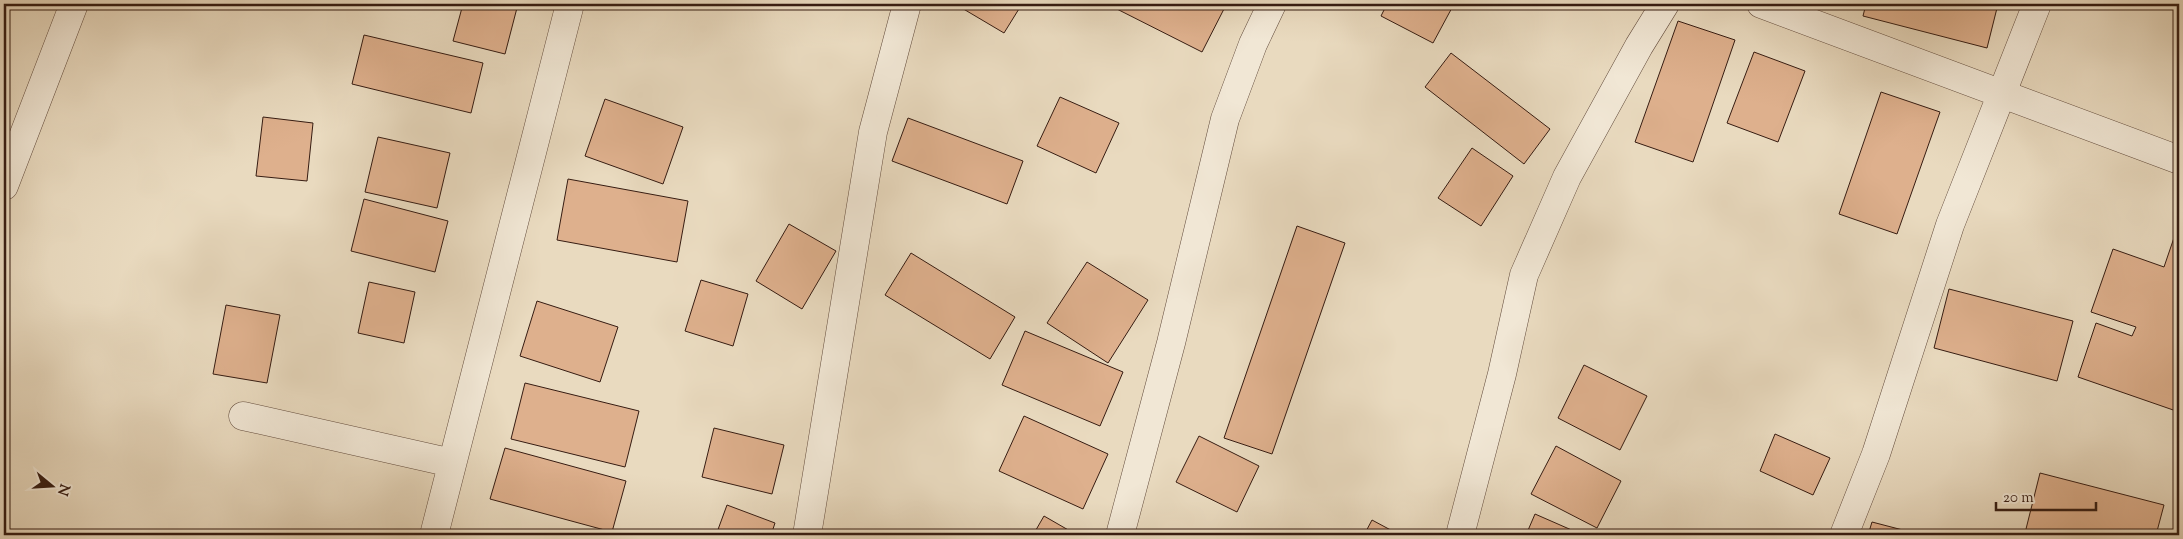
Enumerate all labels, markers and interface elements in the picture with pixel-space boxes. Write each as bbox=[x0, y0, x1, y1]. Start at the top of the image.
north arrow bbox=[28, 462, 78, 512]
scale bar bbox=[1996, 479, 2096, 511]
text: N bbox=[51, 481, 74, 498]
text: 20 m bbox=[2003, 488, 2034, 509]

